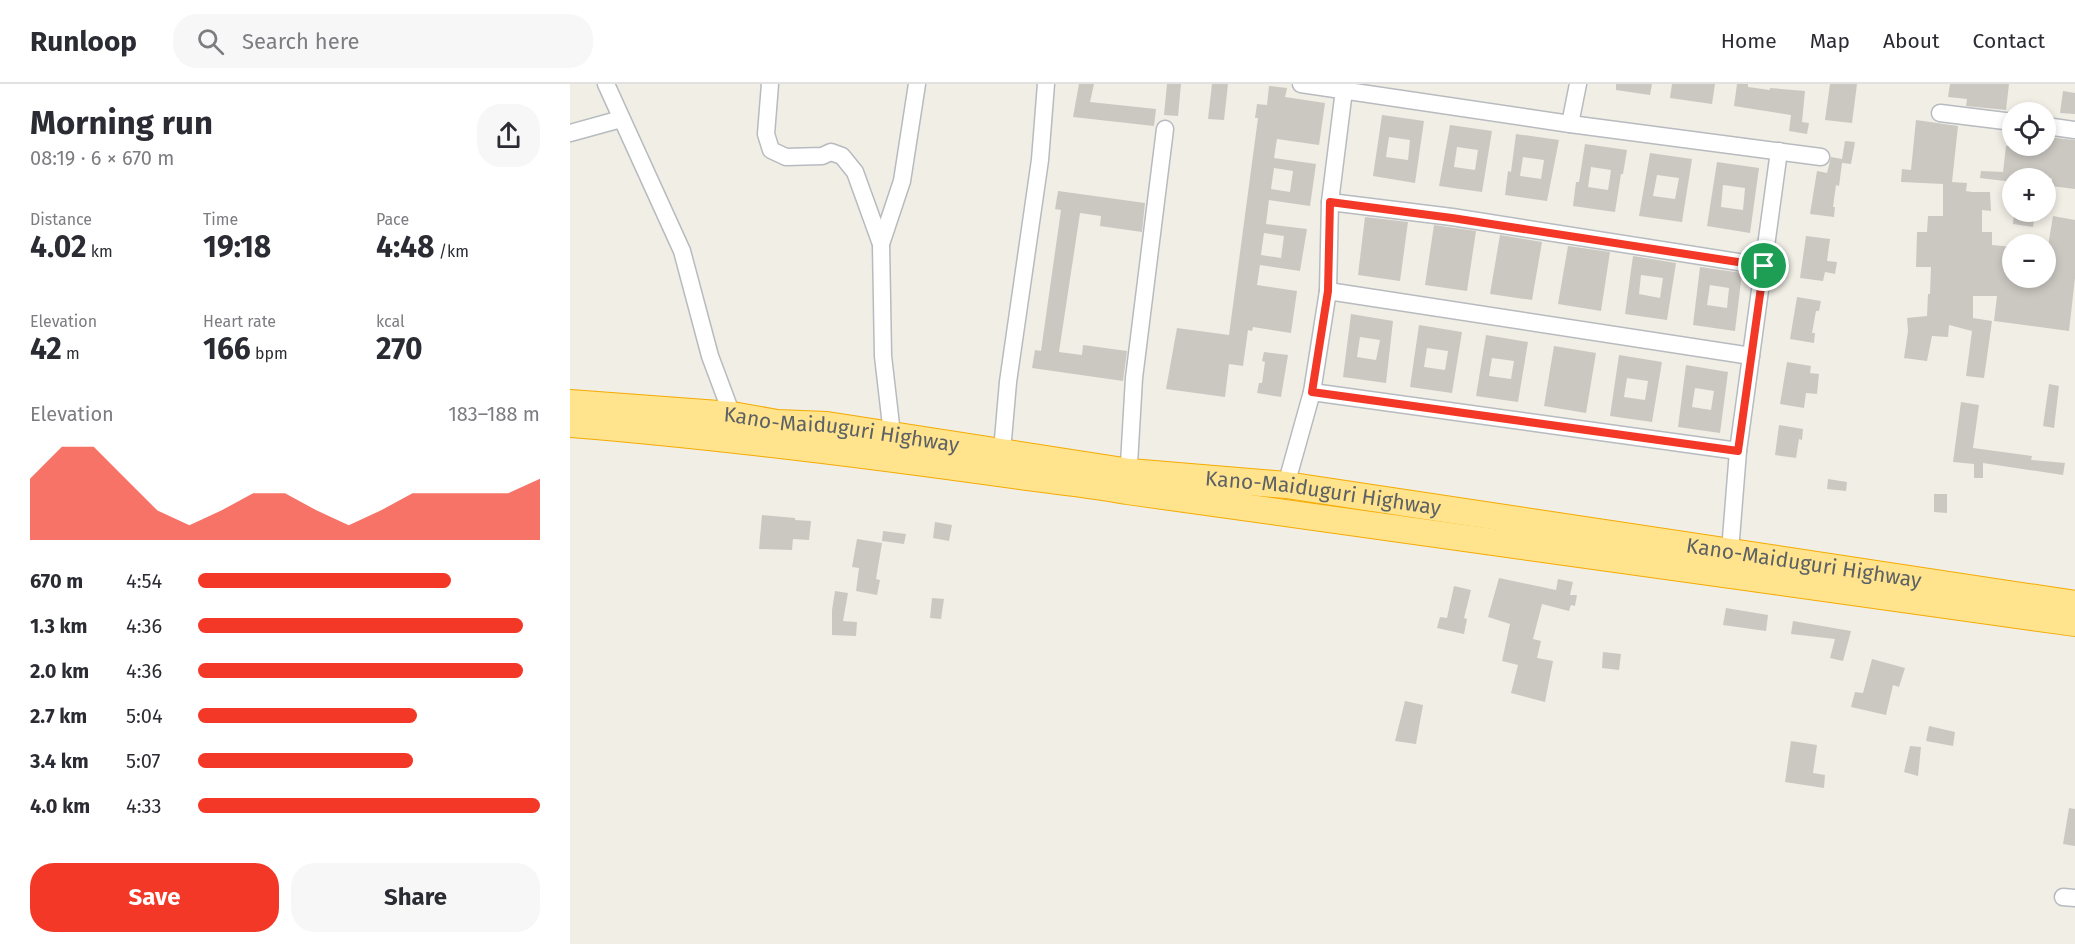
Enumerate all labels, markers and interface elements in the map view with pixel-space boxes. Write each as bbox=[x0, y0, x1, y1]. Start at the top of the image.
search box bbox=[173, 14, 593, 68]
text: Runloop bbox=[30, 25, 137, 58]
icon: search bbox=[194, 25, 227, 58]
text: Search here bbox=[242, 28, 360, 55]
text: Home bbox=[1721, 28, 1777, 54]
text: Map bbox=[1810, 28, 1850, 54]
text: About bbox=[1883, 28, 1940, 54]
text: Contact bbox=[1973, 28, 2045, 54]
map controls bbox=[2002, 102, 2056, 288]
button: locate bbox=[2002, 102, 2056, 156]
text: Morning run bbox=[30, 103, 213, 143]
button: share bbox=[477, 104, 540, 167]
text: 08:19 · 6 × 670 m bbox=[30, 146, 174, 170]
button: + bbox=[2002, 168, 2056, 222]
text: Distance bbox=[30, 210, 92, 229]
text: Time bbox=[203, 210, 238, 229]
text: Pace bbox=[376, 210, 409, 229]
text: 4.02 bbox=[30, 229, 86, 265]
text: 19:18 bbox=[203, 229, 271, 265]
text: 4:48 bbox=[376, 229, 434, 265]
button: − bbox=[2002, 234, 2056, 288]
pin bbox=[1738, 240, 1789, 291]
text: km bbox=[86, 242, 113, 261]
text: /km bbox=[434, 242, 469, 261]
icon: arrive bbox=[1747, 249, 1780, 282]
text: Elevation bbox=[30, 312, 97, 331]
text: Heart rate bbox=[203, 312, 276, 331]
text: kcal bbox=[376, 312, 405, 331]
text: 42 bbox=[30, 331, 62, 367]
text: 166 bbox=[203, 331, 251, 367]
text: 270 bbox=[376, 331, 422, 367]
text: m bbox=[62, 344, 80, 363]
text: bpm bbox=[251, 344, 288, 363]
street label: Kano-Maiduguri Highway bbox=[723, 401, 962, 458]
text: Elevation bbox=[30, 402, 114, 426]
text: 183–188 m bbox=[448, 402, 540, 426]
street label: Kano-Maiduguri Highway bbox=[1204, 465, 1443, 521]
street label: Kano-Maiduguri Highway bbox=[1684, 533, 1924, 594]
text: 670 m bbox=[30, 569, 83, 593]
text: 4:54 bbox=[126, 569, 162, 593]
text: 1.3 km bbox=[30, 614, 87, 638]
text: 4:36 bbox=[126, 614, 162, 638]
text: 2.0 km bbox=[30, 659, 89, 683]
text: 4:36 bbox=[126, 659, 162, 683]
text: 2.7 km bbox=[30, 704, 87, 728]
text: 5:04 bbox=[126, 704, 163, 728]
text: 3.4 km bbox=[30, 749, 89, 773]
text: 5:07 bbox=[126, 749, 160, 773]
text: 4.0 km bbox=[30, 794, 90, 818]
text: 4:33 bbox=[126, 794, 162, 818]
button: Save bbox=[30, 863, 279, 932]
button: Share bbox=[291, 863, 540, 932]

